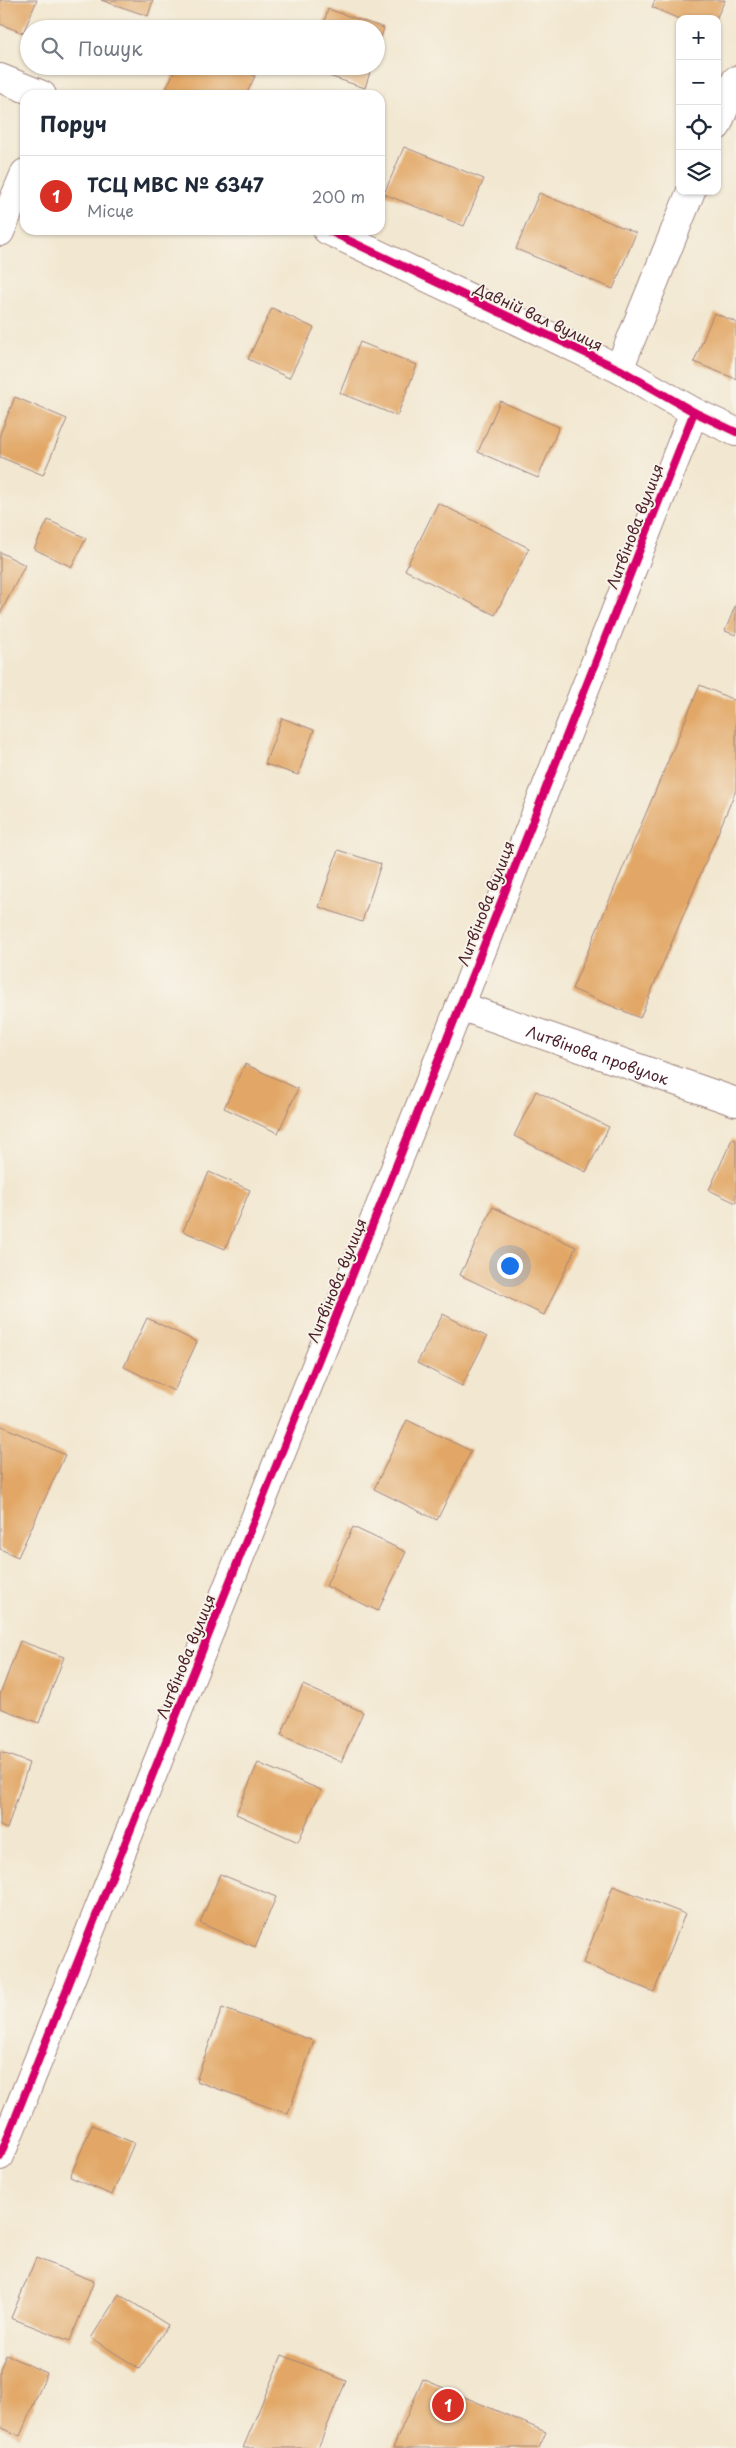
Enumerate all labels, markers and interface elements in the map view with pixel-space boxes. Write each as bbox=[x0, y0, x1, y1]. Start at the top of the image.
map controls bbox=[676, 15, 721, 195]
button: + bbox=[676, 15, 721, 60]
search box bbox=[20, 20, 385, 75]
icon: search bbox=[38, 34, 66, 62]
text: Пошук bbox=[78, 34, 143, 62]
button: − bbox=[676, 60, 721, 105]
button: locate bbox=[676, 105, 721, 150]
text: Поруч bbox=[40, 107, 107, 139]
button: layers bbox=[676, 150, 721, 195]
text: ТСЦ МВС № 6347 bbox=[87, 170, 264, 198]
text: 1 bbox=[52, 184, 60, 208]
text: 200 m bbox=[312, 184, 365, 208]
text: Місце bbox=[87, 198, 134, 222]
street label: Давній вал вулиця bbox=[470, 276, 607, 356]
street label: Литвінова вулиця bbox=[600, 460, 668, 592]
street label: Литвінова вулиця bbox=[451, 837, 519, 969]
street label: Литвінова провулок bbox=[524, 1019, 672, 1089]
street label: Литвінова вулиця bbox=[301, 1214, 371, 1346]
your location bbox=[497, 1253, 523, 1279]
street label: Литвінова вулиця bbox=[150, 1590, 220, 1722]
pin: 1 bbox=[432, 2386, 464, 2424]

